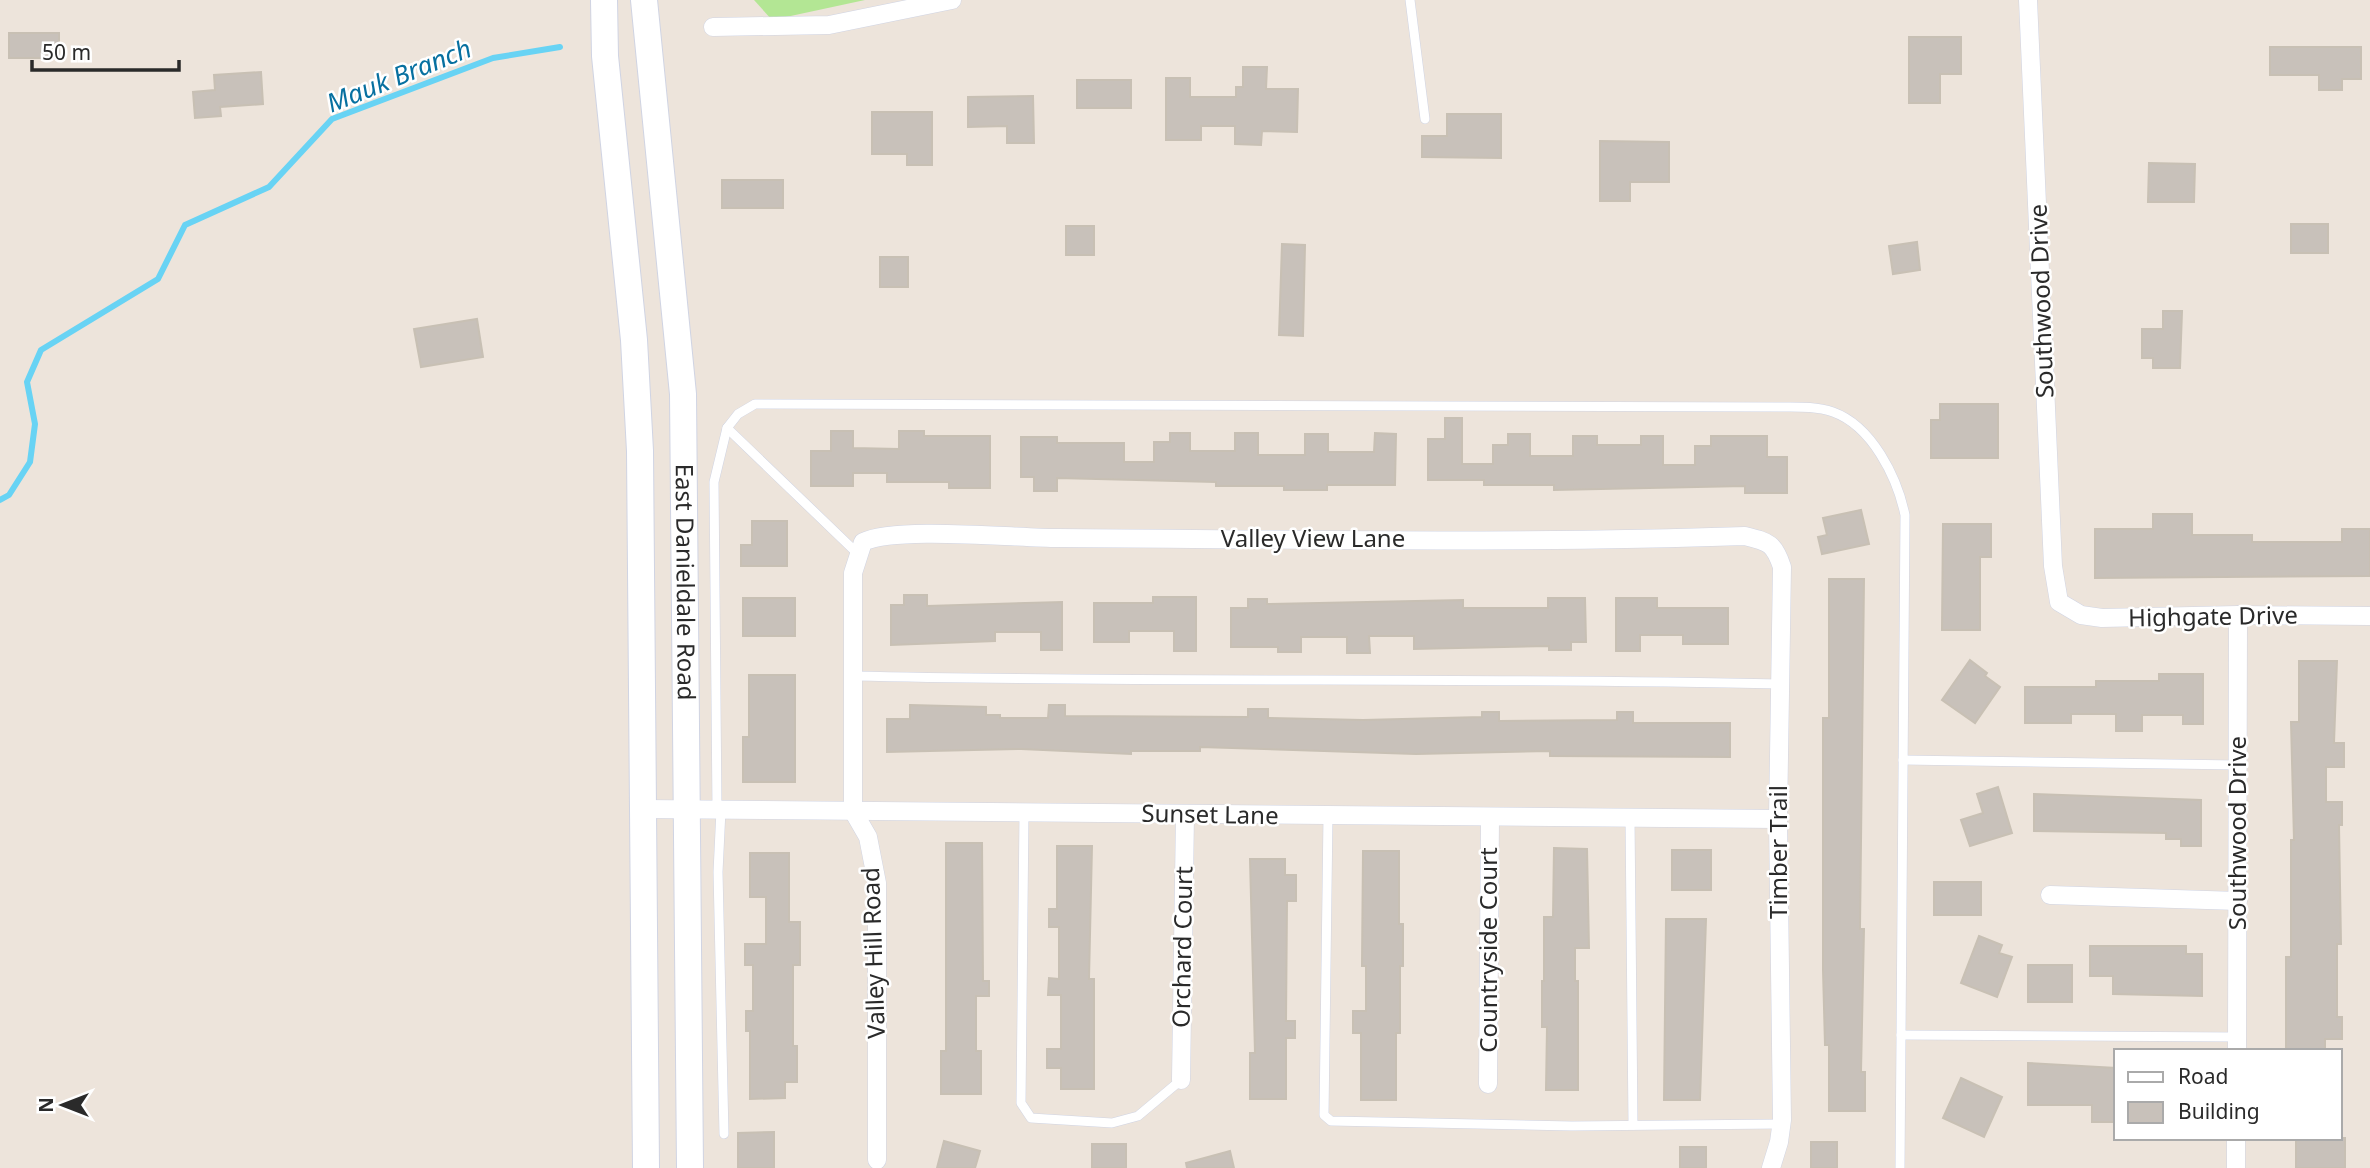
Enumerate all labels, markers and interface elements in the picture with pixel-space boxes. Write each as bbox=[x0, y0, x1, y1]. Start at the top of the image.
scale bar bbox=[32, 28, 178, 72]
water label: Mauk Branch bbox=[321, 30, 476, 120]
text: 50 m bbox=[42, 38, 91, 66]
street label: Southwood Drive bbox=[2021, 203, 2060, 399]
street label: East Danieldale Road bbox=[669, 463, 704, 701]
street label: Valley View Lane bbox=[1221, 521, 1405, 554]
street label: Highgate Drive bbox=[2128, 598, 2298, 633]
street label: Southwood Drive bbox=[2220, 736, 2253, 930]
street label: Timber Trail bbox=[1761, 785, 1794, 919]
street label: Sunset Lane bbox=[1141, 796, 1279, 831]
street label: Countryside Court bbox=[1471, 847, 1504, 1053]
street label: Orchard Court bbox=[1164, 866, 1199, 1028]
street label: Valley Hill Road bbox=[853, 867, 892, 1039]
legend bbox=[2114, 1049, 2342, 1140]
text: Road bbox=[2178, 1062, 2228, 1090]
north arrow bbox=[28, 1070, 98, 1140]
text: N bbox=[33, 1097, 59, 1113]
text: Building bbox=[2178, 1097, 2260, 1125]

